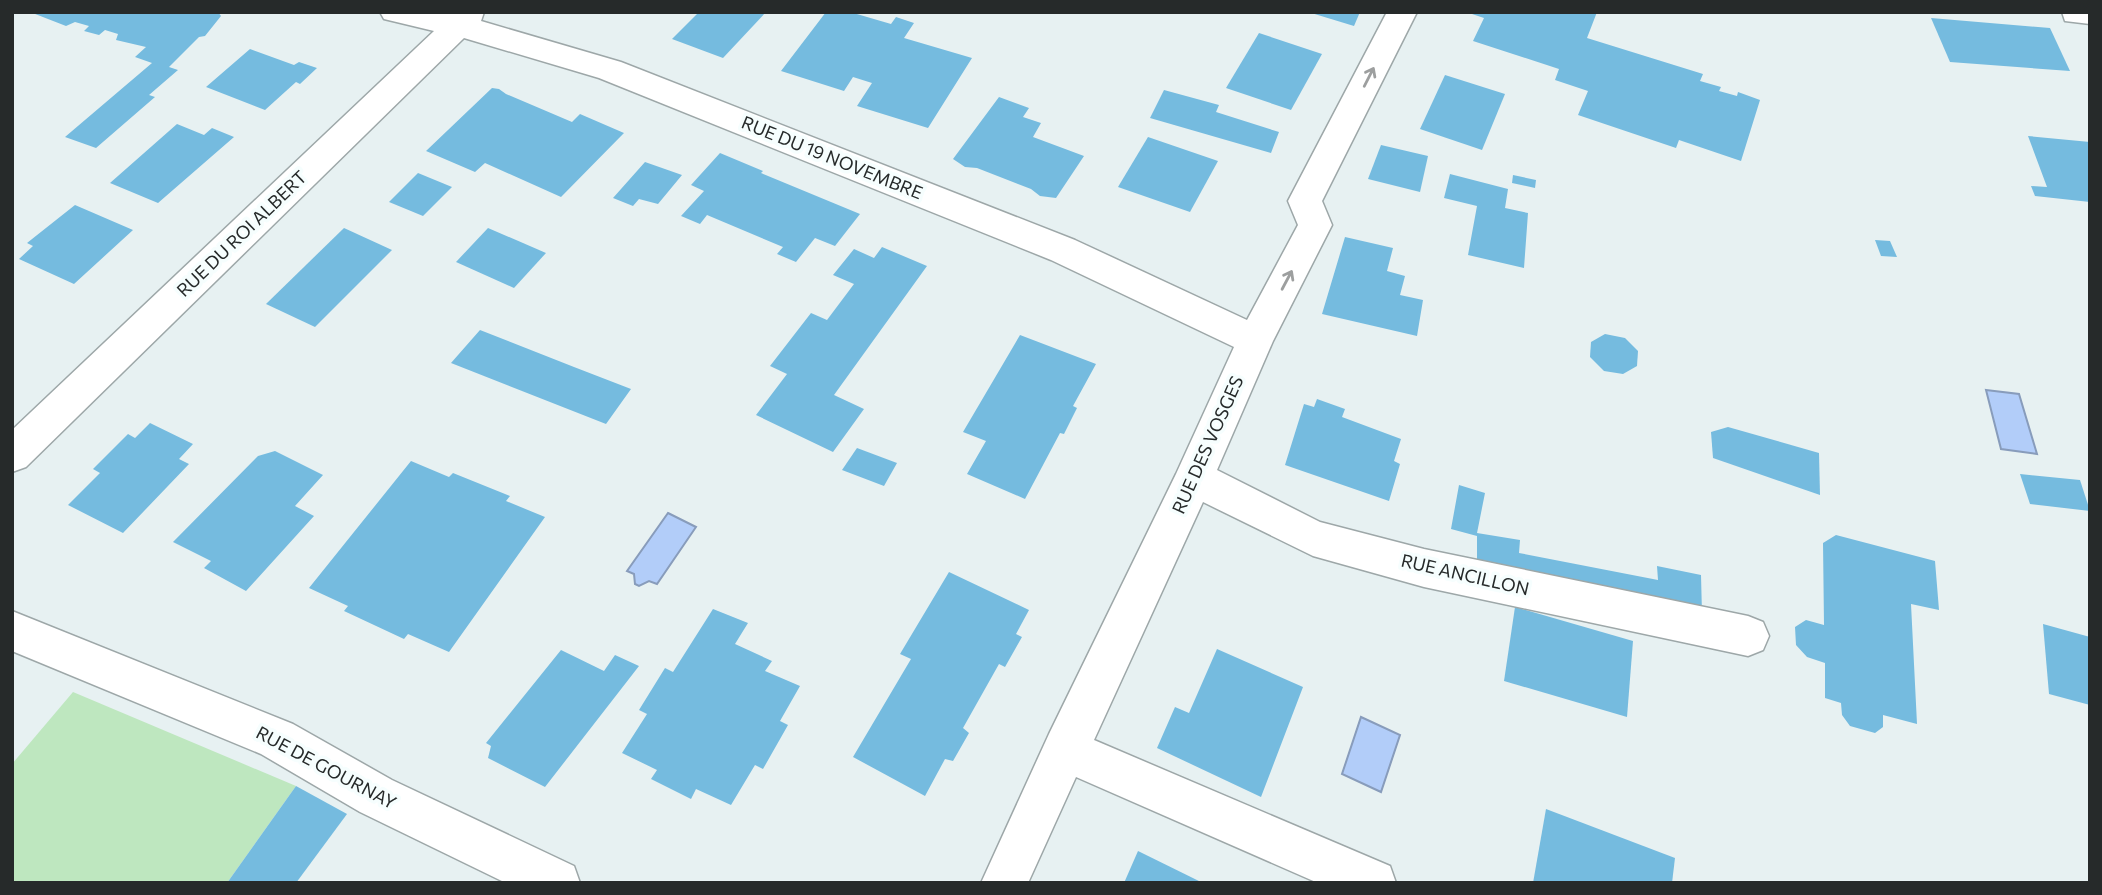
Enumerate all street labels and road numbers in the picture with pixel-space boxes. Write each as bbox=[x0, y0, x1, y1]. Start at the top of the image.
street label: RUE DU 19 NOVEMBRE bbox=[739, 111, 926, 204]
street label: RUE DU ROI ALBERT bbox=[172, 166, 311, 301]
street label: RUE DES VOSGES bbox=[1167, 372, 1247, 517]
street label: RUE ANCILLON bbox=[1399, 549, 1531, 599]
street label: RUE DE GOURNAY bbox=[253, 721, 401, 813]

